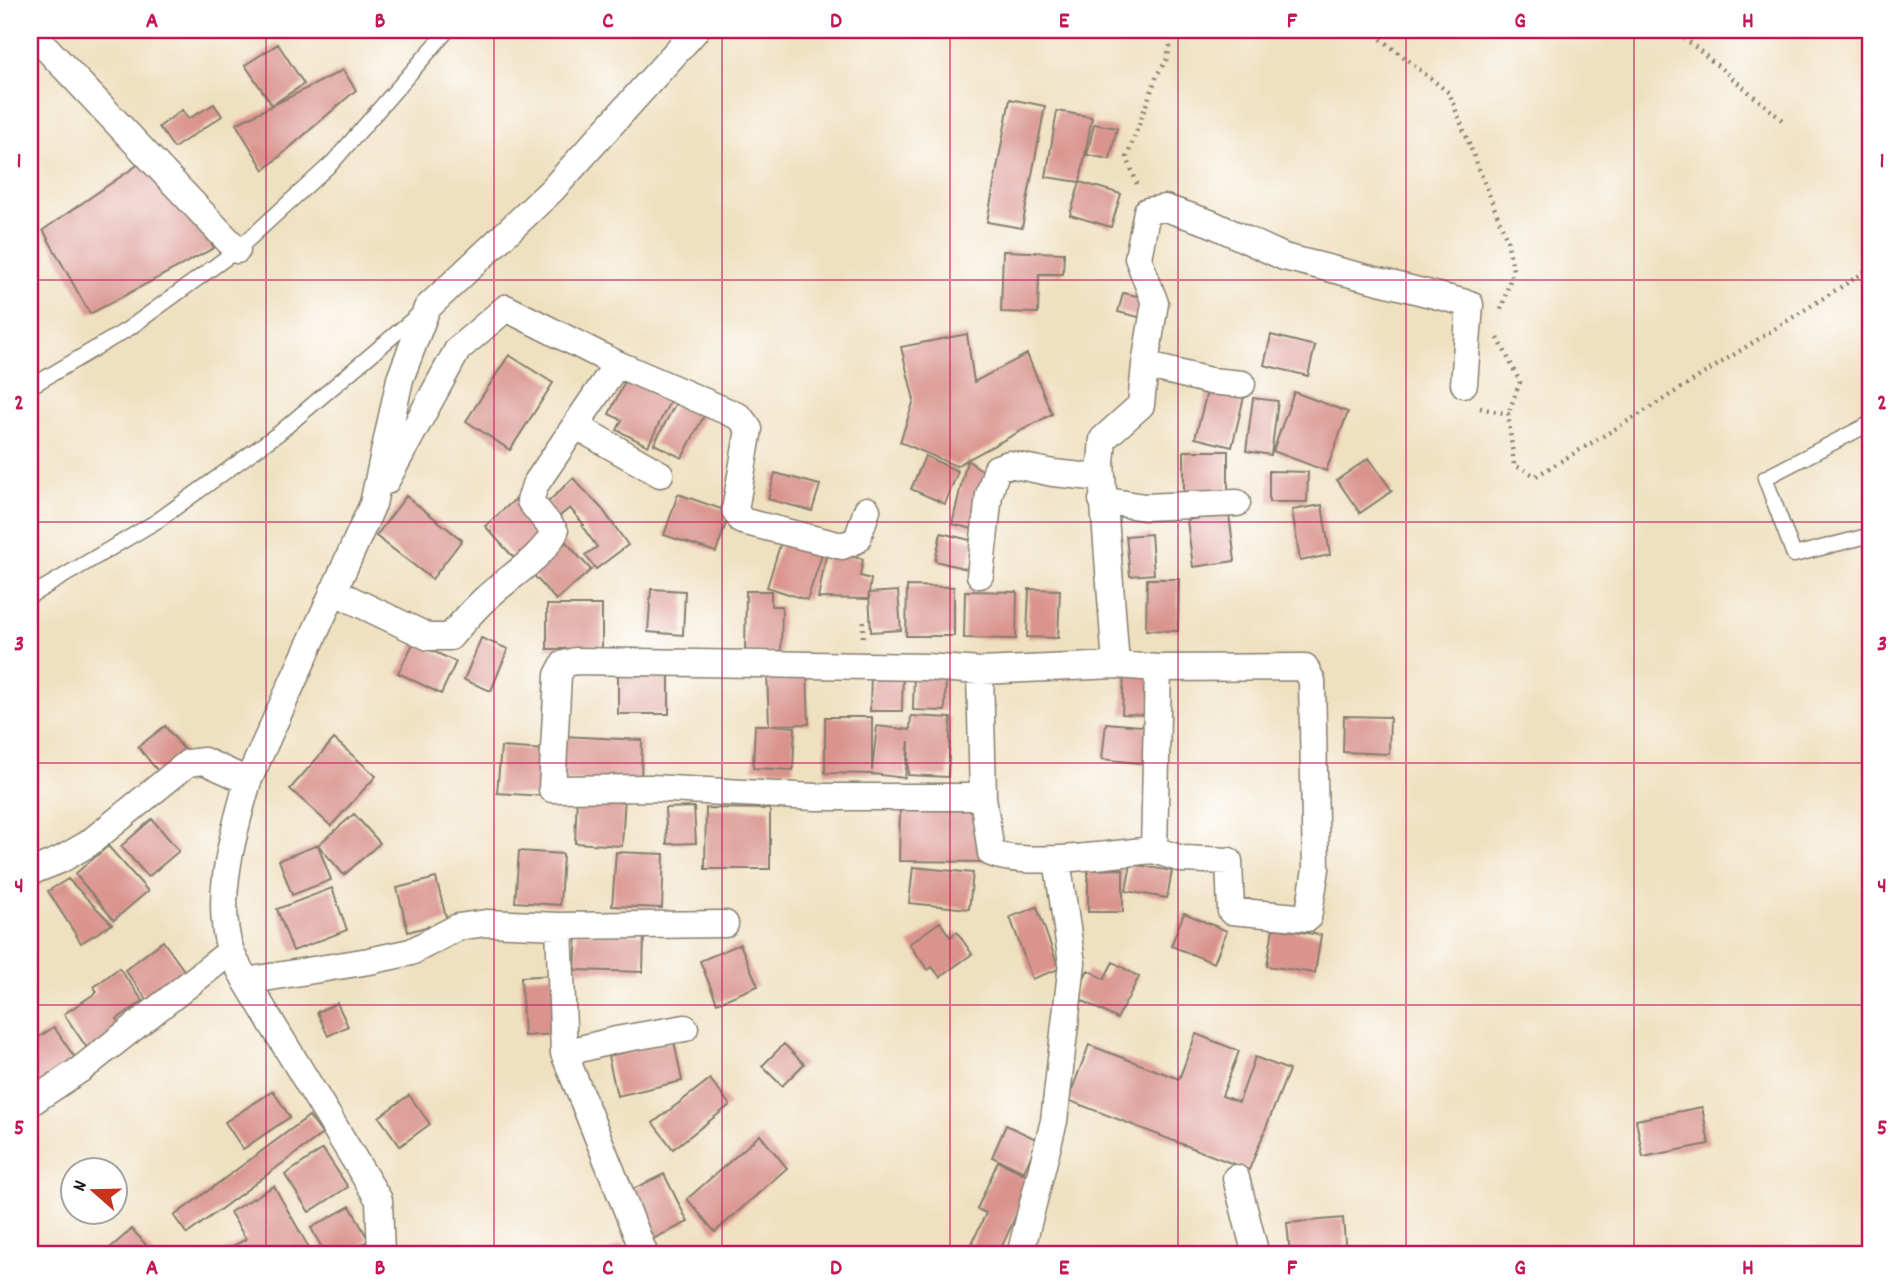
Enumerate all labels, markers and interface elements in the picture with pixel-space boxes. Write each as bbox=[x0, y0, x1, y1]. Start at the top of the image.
text: A bbox=[146, 6, 158, 39]
text: B bbox=[375, 6, 386, 39]
text: C bbox=[602, 6, 614, 39]
text: D bbox=[830, 6, 842, 39]
text: E bbox=[1059, 6, 1070, 39]
text: F bbox=[1287, 6, 1298, 39]
text: G bbox=[1514, 6, 1526, 39]
text: H bbox=[1742, 6, 1754, 39]
text: 1 bbox=[16, 146, 22, 179]
text: 1 bbox=[1879, 146, 1885, 179]
text: 2 bbox=[14, 388, 24, 421]
text: 2 bbox=[1877, 388, 1887, 421]
text: 3 bbox=[14, 629, 24, 662]
text: 3 bbox=[1877, 629, 1887, 662]
text: 4 bbox=[14, 871, 24, 904]
text: 4 bbox=[1877, 871, 1887, 904]
text: 5 bbox=[14, 1113, 24, 1146]
text: 5 bbox=[1877, 1113, 1887, 1146]
north arrow bbox=[60, 1156, 130, 1226]
text: N bbox=[67, 1177, 96, 1195]
text: A bbox=[146, 1253, 158, 1285]
text: B bbox=[375, 1253, 386, 1285]
text: C bbox=[602, 1253, 614, 1285]
text: D bbox=[830, 1253, 842, 1285]
text: E bbox=[1059, 1253, 1070, 1285]
text: F bbox=[1287, 1253, 1298, 1285]
text: G bbox=[1514, 1253, 1526, 1285]
text: H bbox=[1742, 1253, 1754, 1285]

